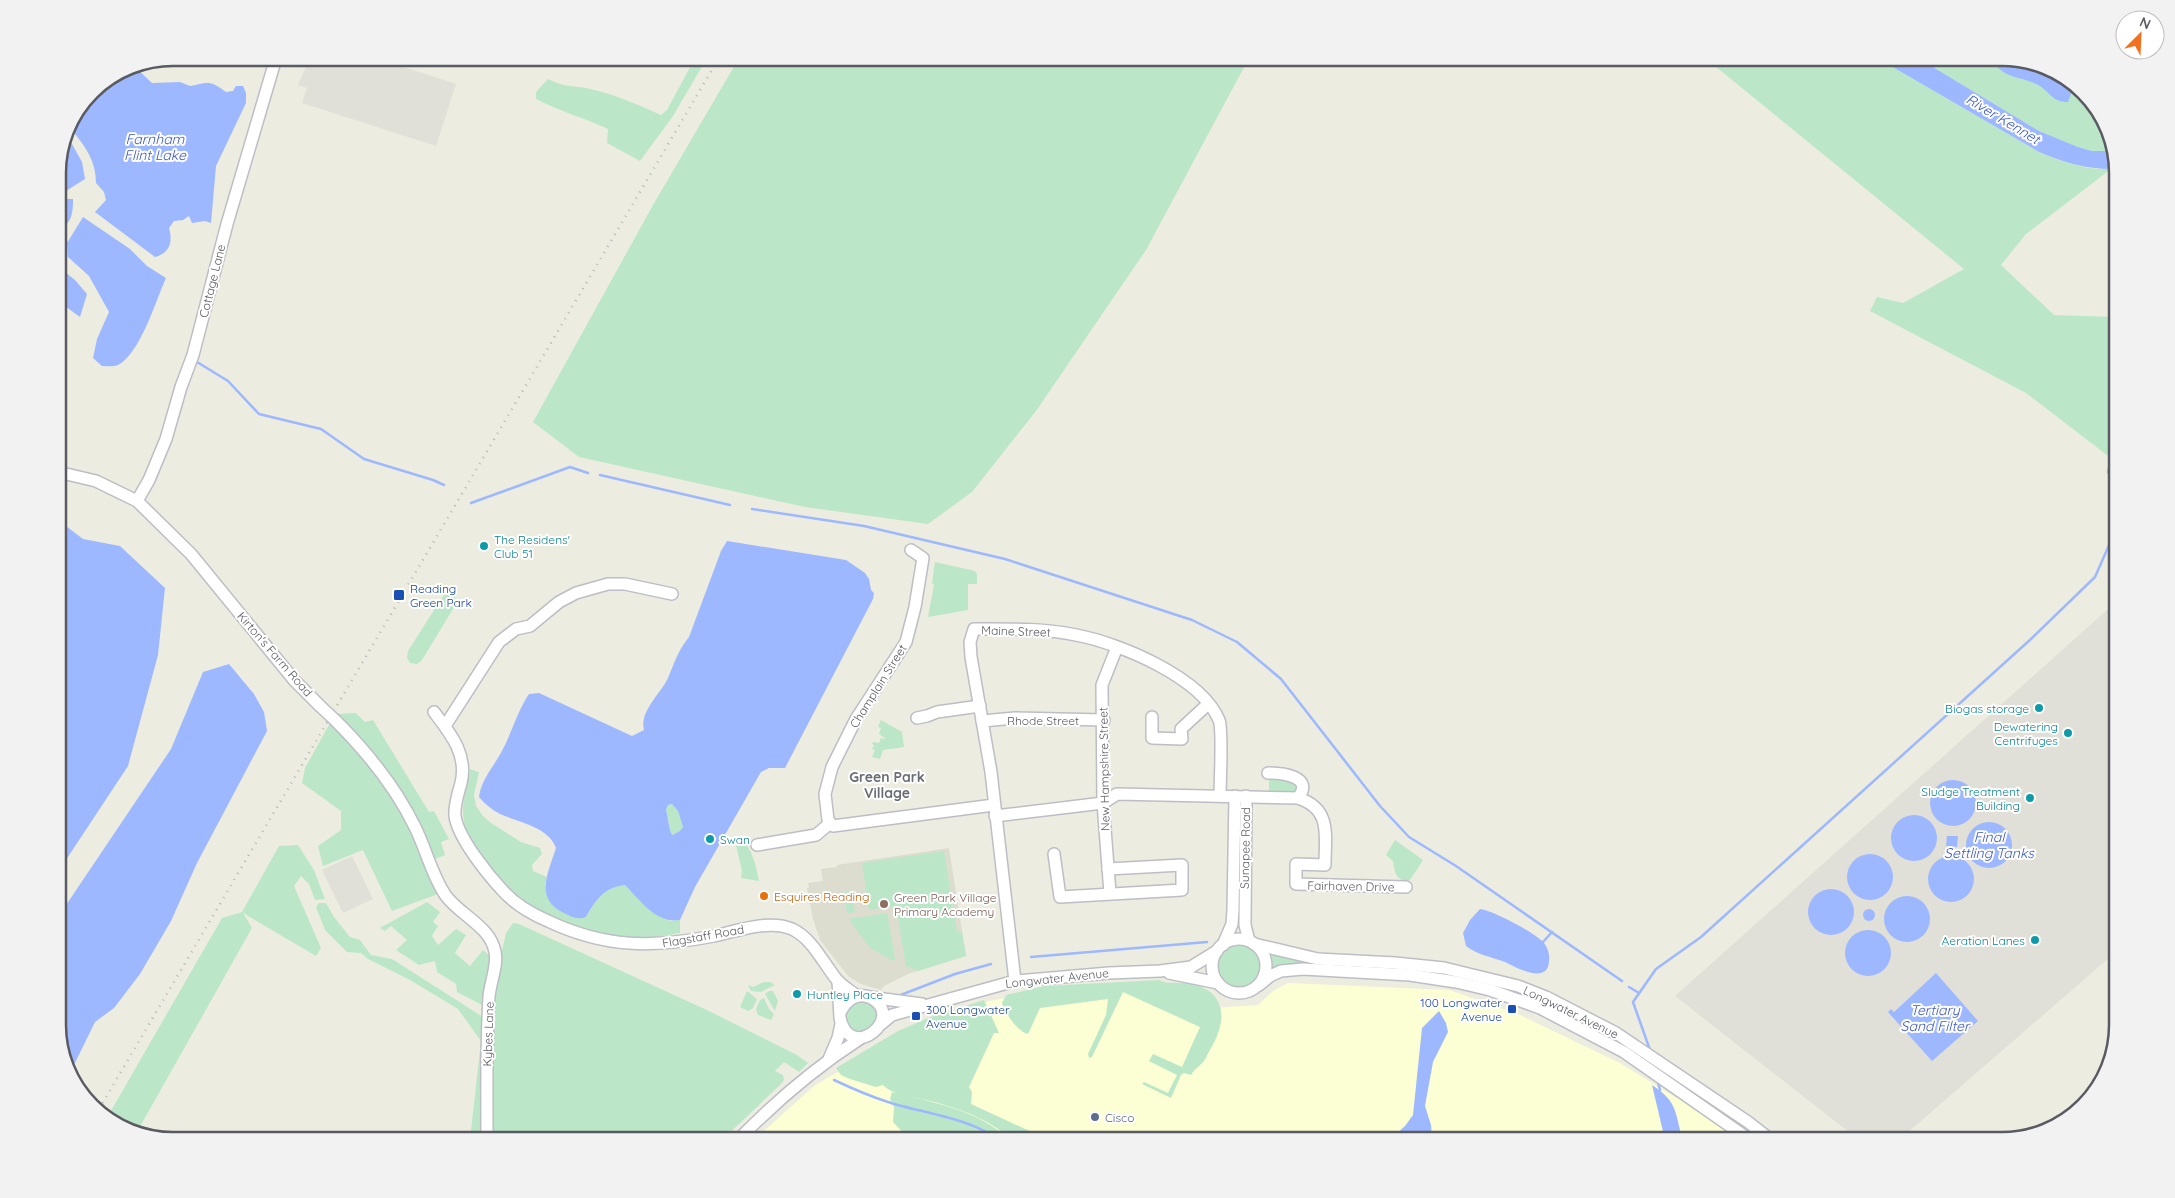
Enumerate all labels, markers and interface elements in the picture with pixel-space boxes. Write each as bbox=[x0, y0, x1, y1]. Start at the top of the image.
north arrow bbox=[2115, 10, 2165, 60]
text: N bbox=[2137, 13, 2154, 33]
water label: River Kennet bbox=[1963, 90, 2045, 149]
water label: Farnham Flint Lake bbox=[124, 130, 187, 164]
street label: Cottage Lane bbox=[196, 243, 228, 319]
place label: The Residens' Club 51 bbox=[494, 532, 570, 561]
marker: The Residens' Club 51 bbox=[478, 540, 490, 552]
place label: Reading Green Park bbox=[410, 581, 472, 610]
marker: Reading Green Park bbox=[392, 588, 406, 602]
street label: Kirton's Farm Road bbox=[234, 609, 316, 699]
street label: Maine Street bbox=[981, 622, 1051, 640]
street label: Champlain Street bbox=[846, 641, 910, 731]
place label: Biogas storage bbox=[1945, 701, 2029, 716]
marker: Biogas storage bbox=[2033, 702, 2045, 714]
street label: New Hampshire Street bbox=[1095, 707, 1113, 831]
street label: Rhode Street bbox=[1007, 713, 1079, 728]
place label: Dewatering Centrifuges bbox=[1994, 719, 2058, 748]
marker: Dewatering Centrifuges bbox=[2062, 727, 2074, 739]
district label: Green Park Village bbox=[849, 768, 925, 802]
place label: Sludge Treatment Building bbox=[1921, 784, 2020, 813]
marker: Sludge Treatment Building bbox=[2024, 792, 2036, 804]
street label: Sunapee Road bbox=[1237, 807, 1253, 889]
water label: Final Settling Tanks bbox=[1944, 828, 2035, 862]
place label: Swan bbox=[720, 832, 750, 847]
marker: Swan bbox=[704, 833, 716, 845]
street label: Fairhaven Drive bbox=[1307, 878, 1395, 894]
place label: Esquires Reading bbox=[774, 889, 870, 904]
marker: Esquires Reading bbox=[758, 890, 770, 902]
place label: Green Park Village Primary Academy bbox=[894, 890, 997, 919]
marker: Green Park Village Primary Academy bbox=[878, 898, 890, 910]
street label: Flagstaff Road bbox=[661, 921, 745, 951]
place label: Aeration Lanes bbox=[1942, 933, 2025, 948]
marker: Aeration Lanes bbox=[2029, 934, 2041, 946]
street label: Longwater Avenue bbox=[1004, 965, 1110, 991]
street label: Longwater Avenue bbox=[1521, 982, 1621, 1042]
place label: Huntley Place bbox=[807, 987, 883, 1002]
marker: Huntley Place bbox=[791, 988, 803, 1000]
place label: 100 Longwater Avenue bbox=[1420, 995, 1502, 1024]
street label: Kybes Lane bbox=[479, 1001, 497, 1067]
water label: Tertiary Sand Filter bbox=[1901, 1001, 1971, 1035]
place label: 300 Longwater Avenue bbox=[926, 1002, 1010, 1031]
marker: 100 Longwater Avenue bbox=[1506, 1003, 1518, 1015]
marker: 300 Longwater Avenue bbox=[910, 1010, 922, 1022]
place label: Cisco bbox=[1105, 1110, 1135, 1125]
marker: Cisco bbox=[1089, 1111, 1101, 1123]

